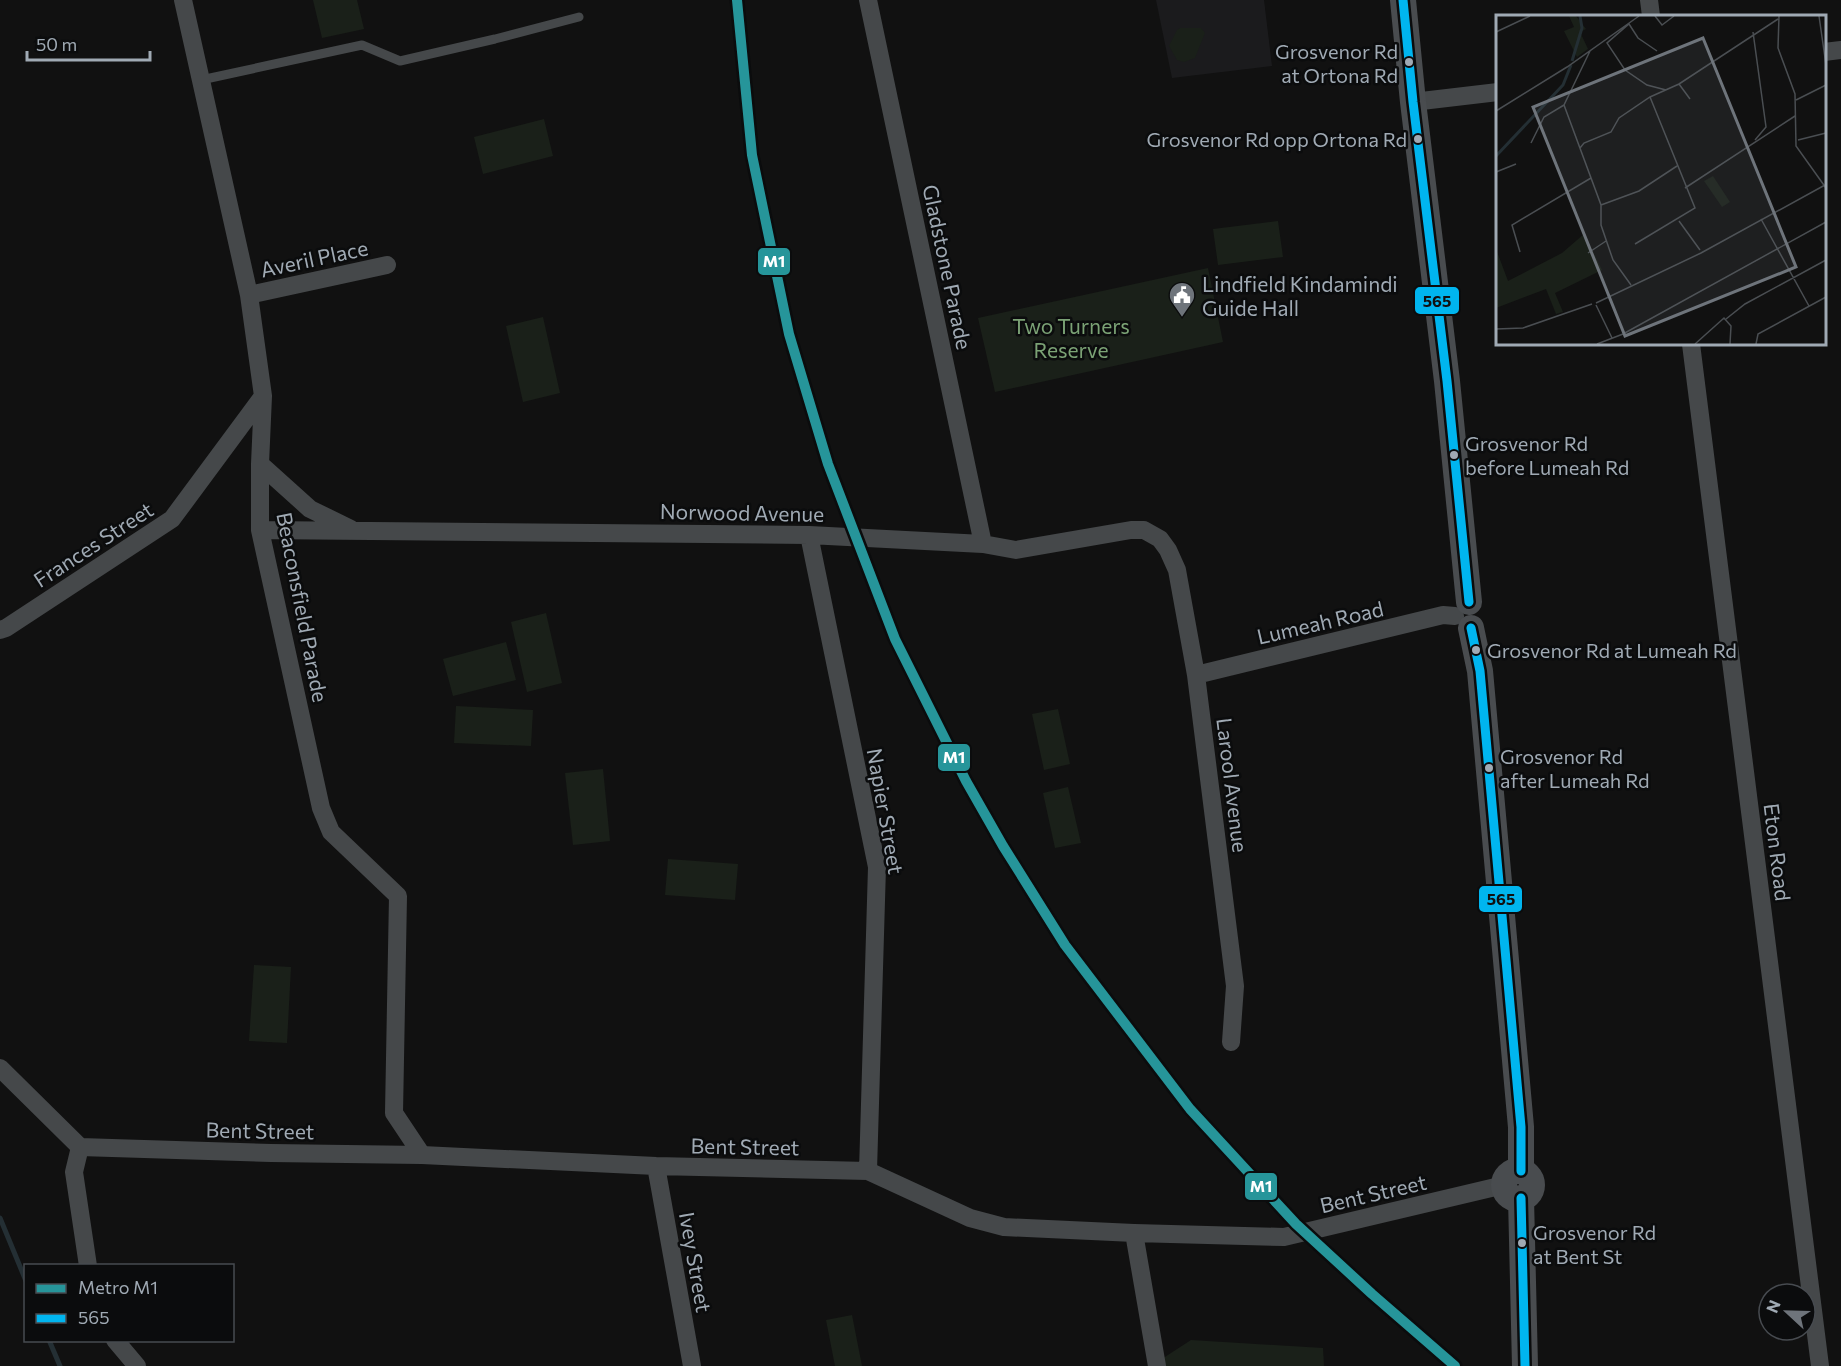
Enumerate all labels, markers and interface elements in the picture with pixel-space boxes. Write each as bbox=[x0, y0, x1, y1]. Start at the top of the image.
inset map bbox=[1496, 15, 1826, 345]
scale bar bbox=[27, 24, 150, 62]
text: 50 m bbox=[36, 33, 77, 55]
place label: Grosvenor Rd at Ortona Rd bbox=[1275, 39, 1398, 87]
marker: Grosvenor Rd at Ortona Rd bbox=[1403, 56, 1415, 68]
place label: Grosvenor Rd opp Ortona Rd bbox=[1146, 127, 1407, 151]
marker: Grosvenor Rd opp Ortona Rd bbox=[1412, 133, 1424, 145]
street label: Gladstone Parade bbox=[918, 182, 978, 352]
street label: Averil Place bbox=[258, 234, 370, 282]
line badge: M1 bbox=[757, 247, 791, 276]
text: M1 bbox=[763, 251, 785, 270]
place label: Lindfield Kindamindi Guide Hall bbox=[1202, 271, 1398, 320]
public building icon: Lindfield Kindamindi Guide Hall bbox=[1167, 280, 1197, 318]
line badge: 565 bbox=[1414, 286, 1460, 315]
text: 565 bbox=[1423, 291, 1451, 310]
park label: Two Turners Reserve bbox=[1012, 313, 1130, 362]
place label: Grosvenor Rd before Lumeah Rd bbox=[1465, 431, 1629, 479]
marker: Grosvenor Rd before Lumeah Rd bbox=[1448, 449, 1460, 461]
street label: Frances Street bbox=[29, 496, 157, 592]
street label: Norwood Avenue bbox=[660, 498, 824, 526]
street label: Beaconsfield Parade bbox=[272, 510, 334, 704]
street label: Lumeah Road bbox=[1254, 595, 1386, 649]
place label: Grosvenor Rd at Lumeah Rd bbox=[1487, 638, 1737, 662]
marker: Grosvenor Rd at Lumeah Rd bbox=[1470, 644, 1482, 656]
street label: Larool Avenue bbox=[1212, 716, 1254, 854]
line badge: M1 bbox=[937, 743, 971, 772]
place label: Grosvenor Rd after Lumeah Rd bbox=[1500, 744, 1649, 792]
street label: Napier Street bbox=[863, 746, 909, 876]
text: M1 bbox=[943, 747, 965, 766]
marker: Grosvenor Rd after Lumeah Rd bbox=[1483, 762, 1495, 774]
street label: Eton Road bbox=[1760, 802, 1796, 902]
line badge: 565 bbox=[1478, 885, 1523, 913]
text: 565 bbox=[1487, 889, 1515, 908]
street label: Bent Street bbox=[205, 1117, 315, 1143]
street label: Bent Street bbox=[690, 1133, 800, 1159]
street label: Bent Street bbox=[1317, 1169, 1429, 1217]
line badge: M1 bbox=[1244, 1172, 1278, 1201]
text: M1 bbox=[1250, 1176, 1272, 1195]
street label: Ivey Street bbox=[675, 1210, 717, 1314]
place label: Grosvenor Rd at Bent St bbox=[1533, 1220, 1656, 1268]
marker: Grosvenor Rd at Bent St bbox=[1516, 1237, 1528, 1249]
legend bbox=[24, 1264, 234, 1342]
text: Metro M1 bbox=[78, 1276, 158, 1298]
north arrow bbox=[1757, 1282, 1817, 1342]
text: N bbox=[1762, 1297, 1784, 1315]
text: 565 bbox=[78, 1306, 110, 1328]

